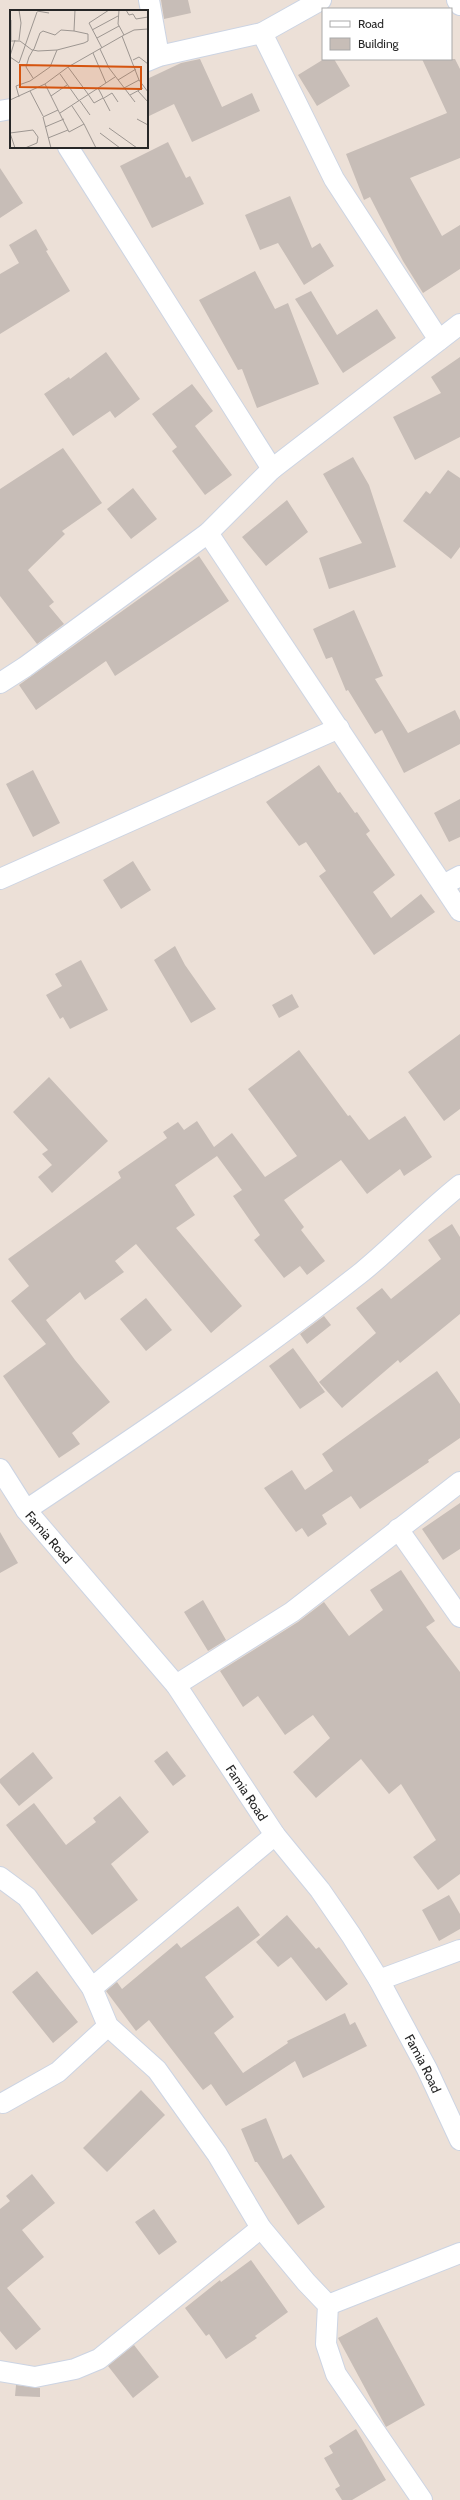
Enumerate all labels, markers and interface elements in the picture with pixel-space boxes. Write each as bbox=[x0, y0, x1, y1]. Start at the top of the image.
legend bbox=[322, 8, 452, 60]
inset map bbox=[10, 10, 148, 148]
text: Road bbox=[358, 16, 384, 31]
text: Building bbox=[358, 36, 400, 51]
street label: Famia Road bbox=[22, 1507, 76, 1566]
street label: Famia Road bbox=[223, 1762, 271, 1824]
street label: Famia Road bbox=[402, 2031, 445, 2095]

